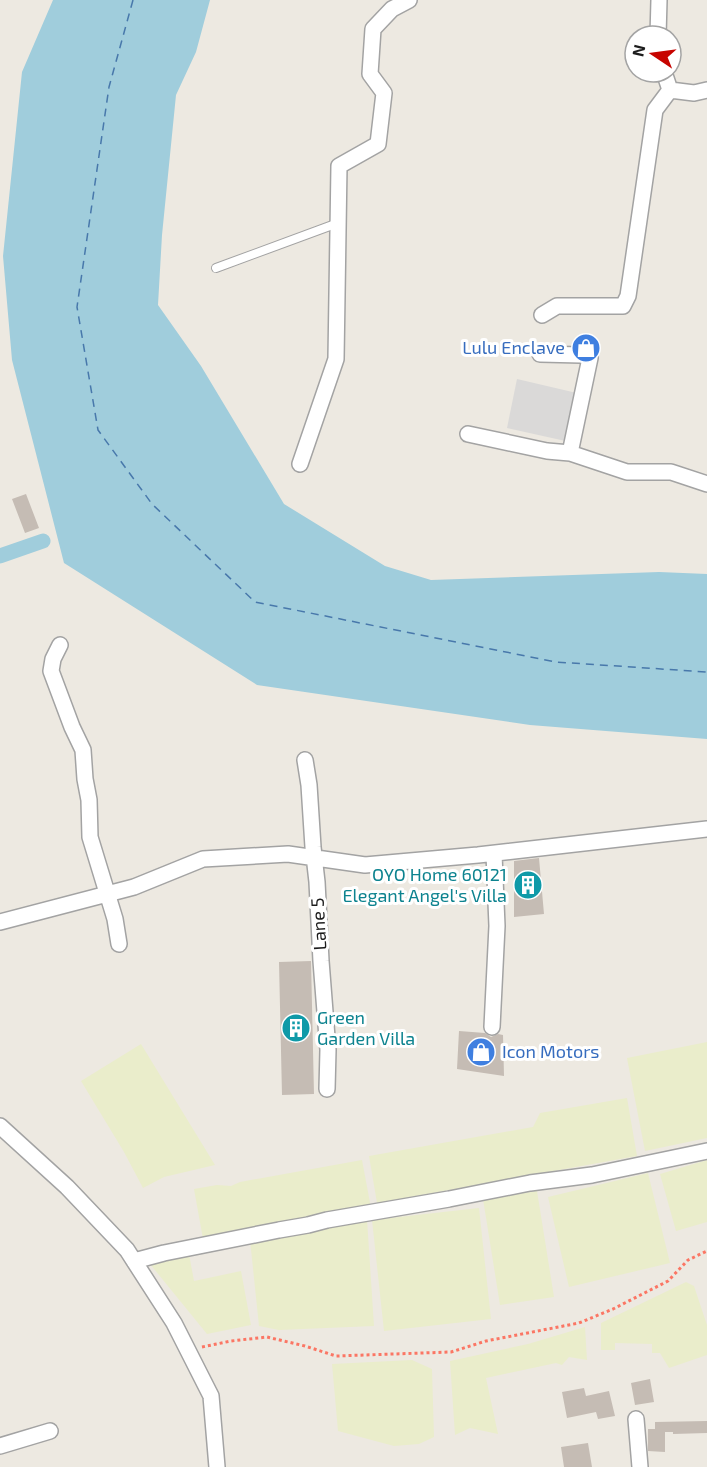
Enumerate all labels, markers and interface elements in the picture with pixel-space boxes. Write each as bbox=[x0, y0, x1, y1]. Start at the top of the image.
north arrow bbox=[623, 24, 683, 84]
text: N bbox=[627, 43, 648, 58]
shop icon: Lulu Enclave bbox=[570, 332, 602, 364]
place label: Lulu Enclave bbox=[462, 336, 565, 358]
place label: OYO Home 60121 Elegant Angel's Villa bbox=[342, 863, 507, 906]
building icon: OYO Home 60121 Elegant Angel's Villa bbox=[512, 869, 544, 901]
street label: Lane 5 bbox=[306, 897, 330, 951]
place label: Green Garden Villa bbox=[317, 1006, 415, 1049]
building icon: Green Garden Villa bbox=[280, 1012, 312, 1044]
shop icon: Icon Motors bbox=[465, 1036, 497, 1068]
place label: Icon Motors bbox=[502, 1040, 600, 1062]

